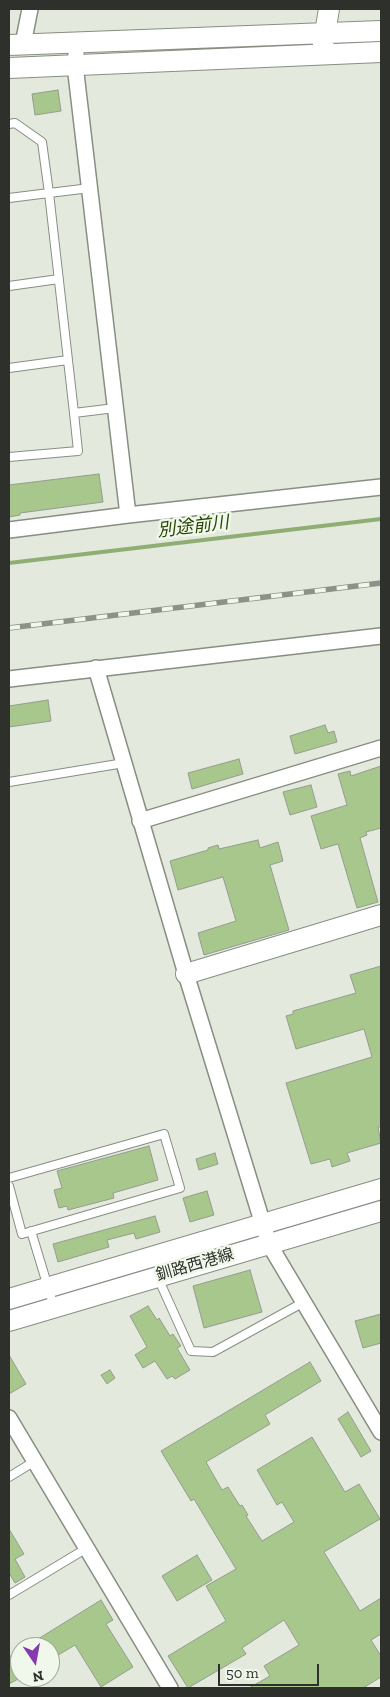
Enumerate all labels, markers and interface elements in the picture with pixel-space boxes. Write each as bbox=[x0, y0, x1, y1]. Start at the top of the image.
water label: 別途前川 bbox=[156, 512, 230, 542]
street label: 釧路西港線 bbox=[154, 1245, 236, 1285]
north arrow bbox=[10, 1637, 60, 1687]
scale bar bbox=[220, 1654, 321, 1686]
text: 50 m bbox=[226, 1664, 259, 1682]
text: N bbox=[31, 1667, 45, 1686]

